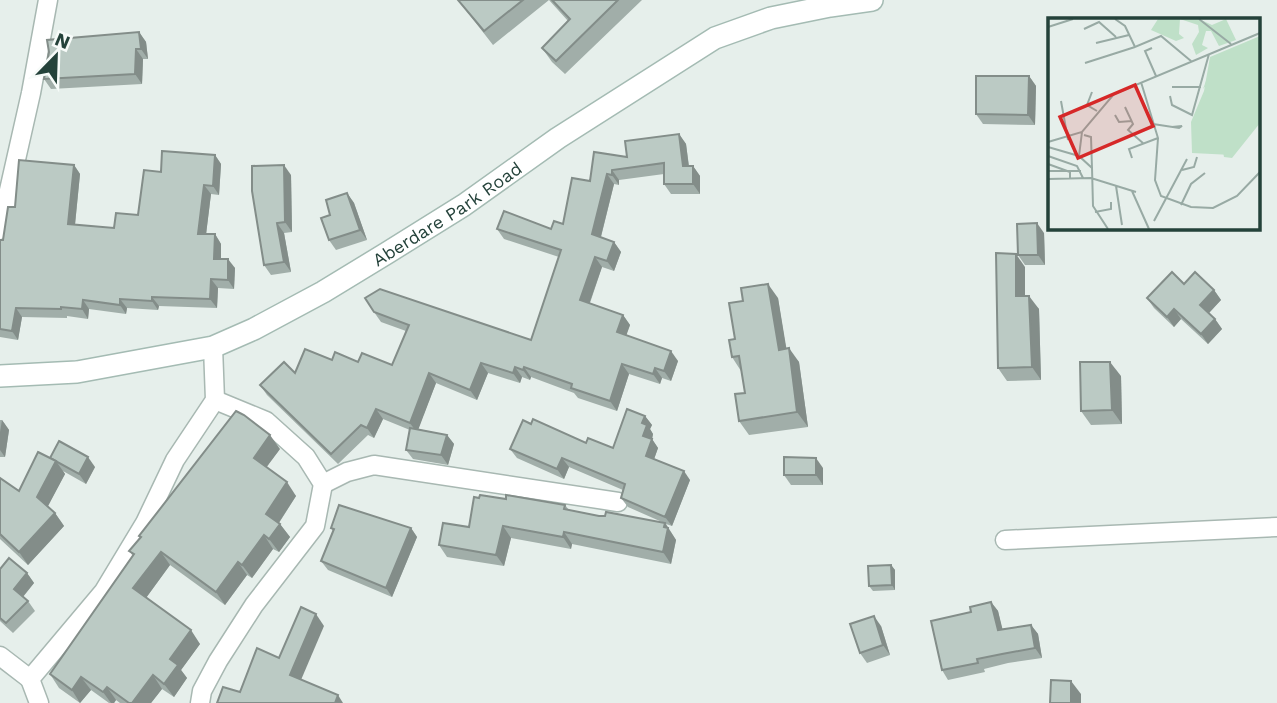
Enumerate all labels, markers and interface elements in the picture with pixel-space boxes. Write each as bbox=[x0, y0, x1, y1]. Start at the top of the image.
inset map bbox=[1048, 18, 1260, 229]
north arrow bbox=[21, 21, 91, 91]
text: N bbox=[51, 27, 73, 54]
street label: Aberdare Park Road bbox=[368, 157, 525, 270]

